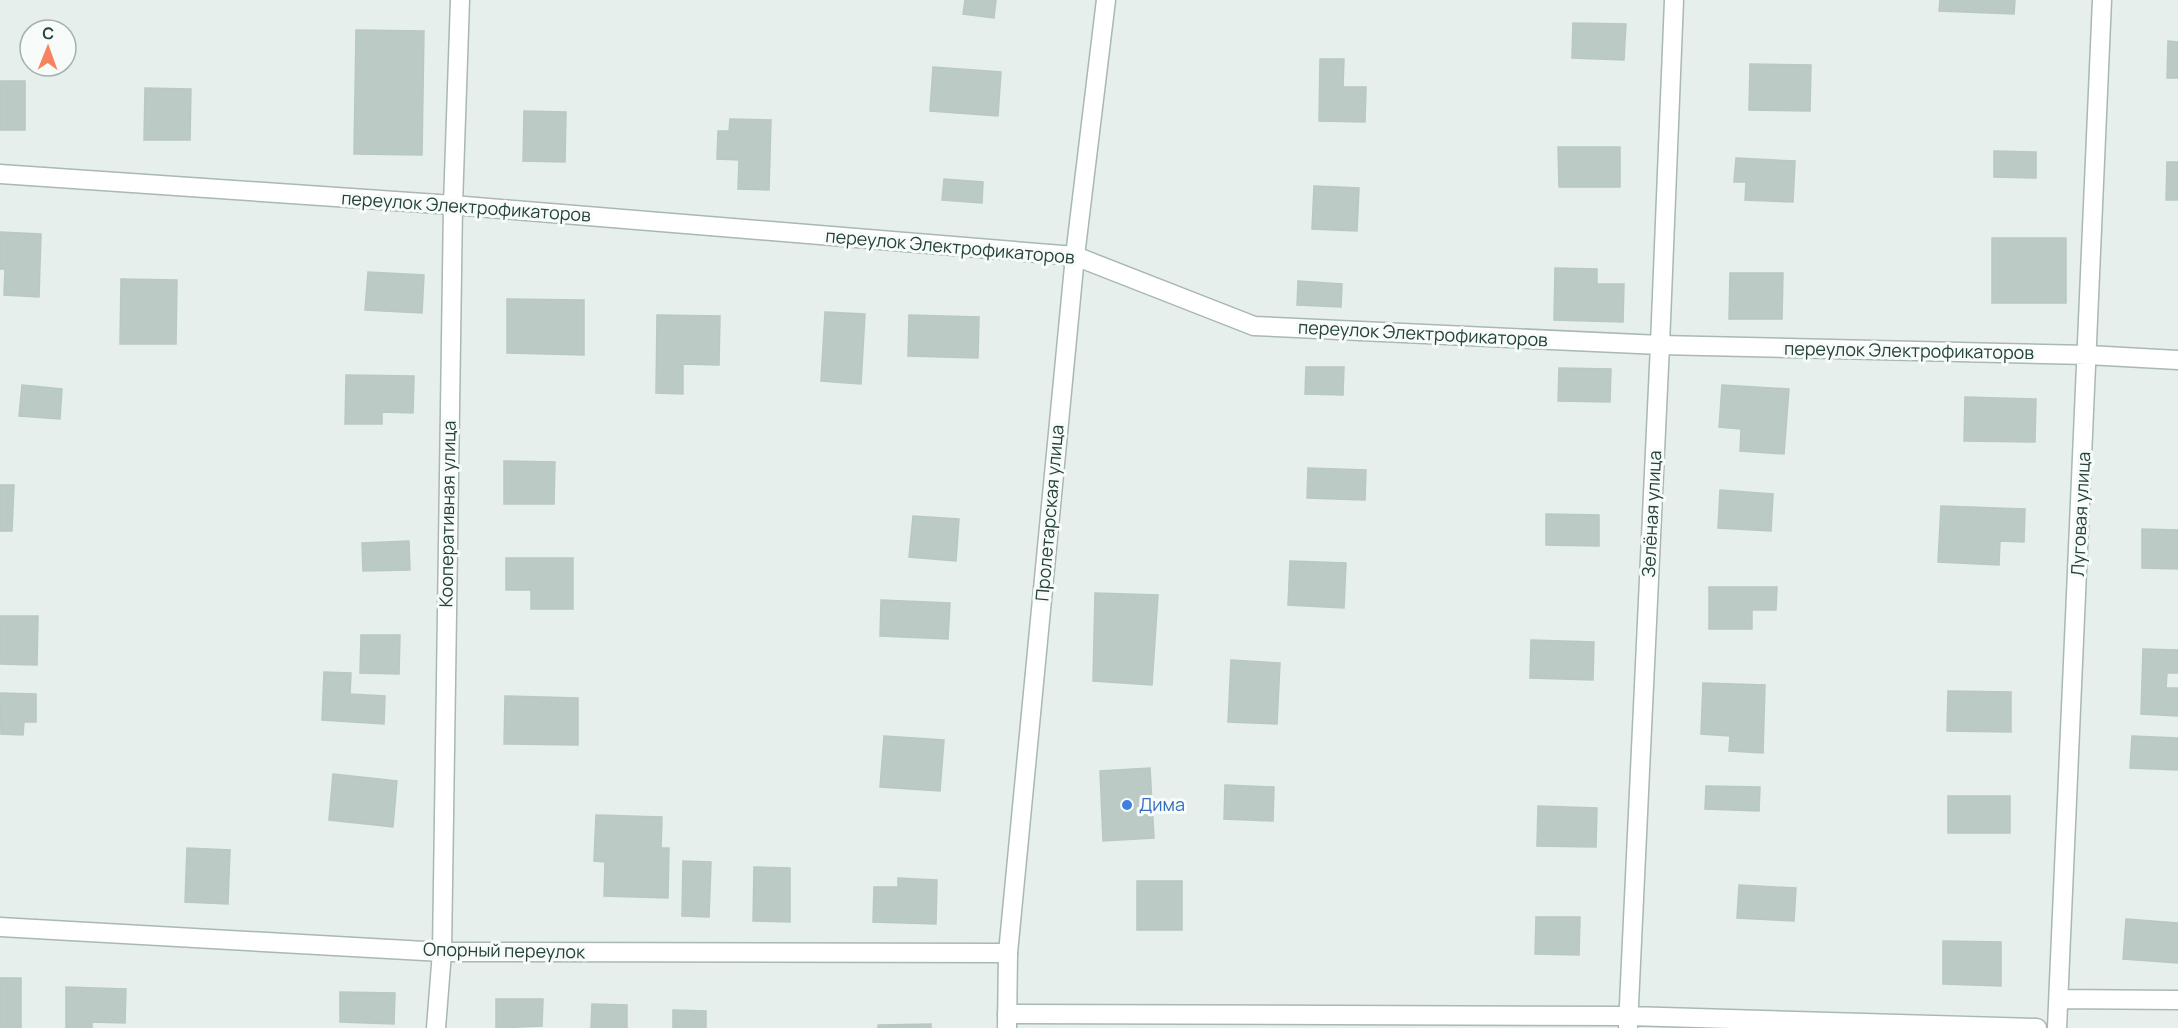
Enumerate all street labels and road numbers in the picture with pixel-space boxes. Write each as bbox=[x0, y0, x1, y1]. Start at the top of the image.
street label: переулок Электрофикаторов bbox=[341, 185, 592, 227]
street label: переулок Электрофикаторов bbox=[825, 223, 1076, 269]
street label: переулок Электрофикаторов bbox=[1298, 314, 1549, 352]
street label: переулок Электрофикаторов bbox=[1784, 336, 2035, 364]
street label: Кооперативная улица bbox=[433, 420, 461, 608]
street label: Пролетарская улица bbox=[1029, 424, 1069, 602]
street label: Зелёная улица bbox=[1636, 450, 1666, 578]
street label: Луговая улица bbox=[2065, 451, 2095, 577]
street label: Опорный переулок bbox=[423, 937, 586, 963]

